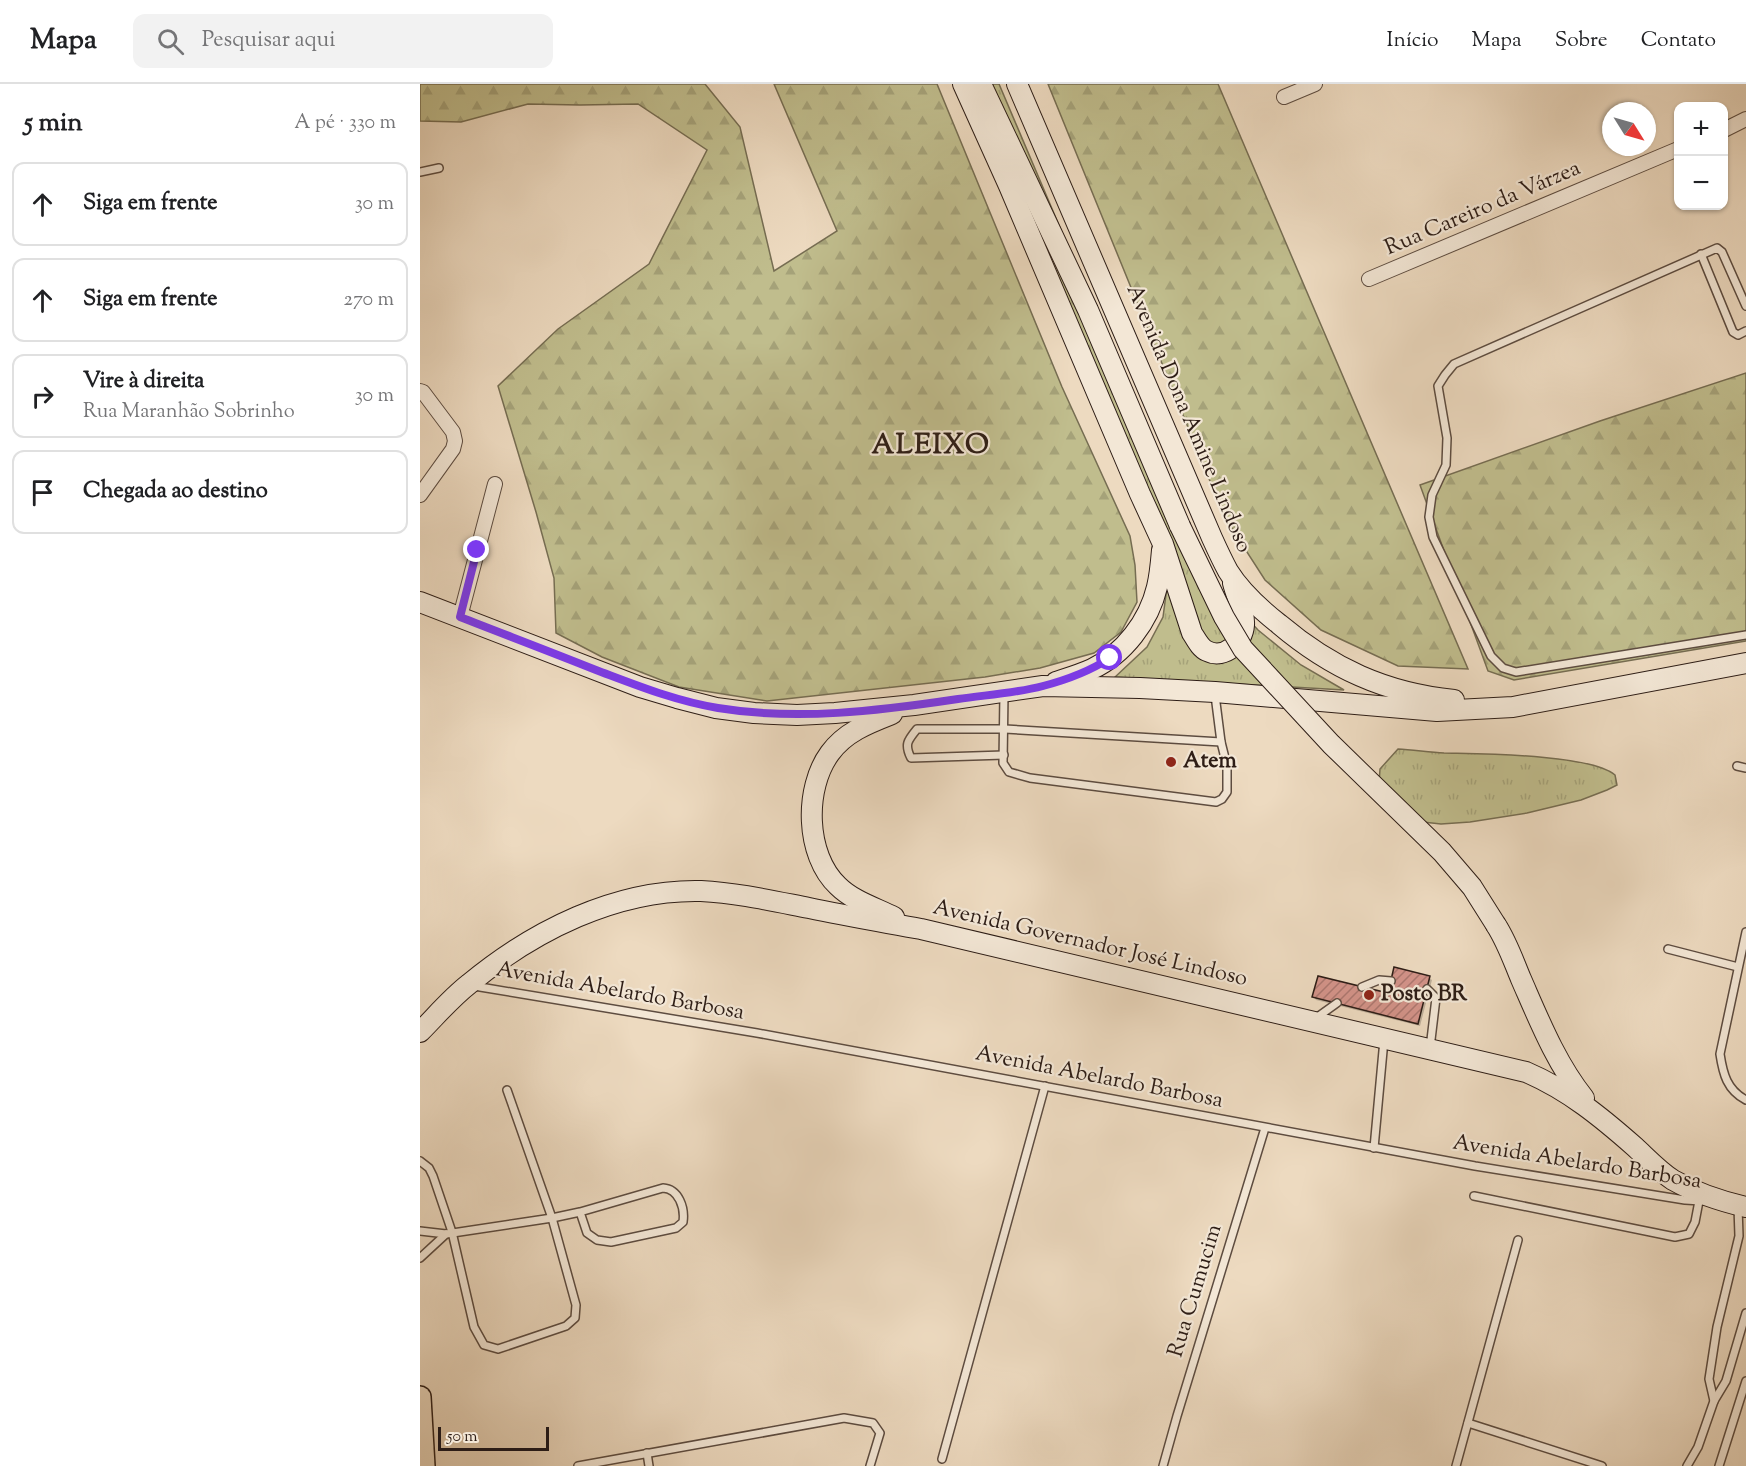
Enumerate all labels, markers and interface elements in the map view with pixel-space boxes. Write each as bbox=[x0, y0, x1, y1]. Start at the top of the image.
search box bbox=[133, 14, 553, 68]
text: Mapa bbox=[30, 21, 97, 61]
icon: search bbox=[154, 25, 187, 58]
text: Pesquisar aqui bbox=[202, 25, 335, 57]
text: Início bbox=[1387, 26, 1439, 56]
text: Mapa bbox=[1472, 26, 1522, 56]
text: Sobre bbox=[1555, 26, 1608, 56]
text: Contato bbox=[1641, 26, 1716, 56]
north arrow bbox=[1602, 102, 1656, 156]
map controls bbox=[1674, 102, 1728, 210]
button: + bbox=[1674, 102, 1728, 156]
text: 5 min bbox=[24, 105, 83, 142]
text: A pé · 330 m bbox=[294, 109, 396, 138]
street label: Rua Careiro da Várzea bbox=[1380, 153, 1586, 265]
button: − bbox=[1674, 156, 1728, 210]
icon: ahead bbox=[26, 188, 59, 221]
text: Siga em frente bbox=[83, 188, 218, 220]
text: 30 m bbox=[355, 190, 394, 219]
street label: Avenida Dona Amine Lindoso bbox=[1117, 280, 1259, 558]
icon: ahead bbox=[26, 284, 59, 317]
text: Siga em frente bbox=[83, 284, 218, 316]
text: 270 m bbox=[344, 286, 394, 315]
text: Vire à direita bbox=[83, 366, 205, 398]
icon: right bbox=[26, 380, 59, 413]
text: 30 m bbox=[355, 382, 394, 411]
text: Rua Maranhão Sobrinho bbox=[83, 398, 295, 427]
district label: ALEIXO bbox=[872, 426, 990, 466]
icon: arrive bbox=[26, 476, 59, 509]
text: Chegada ao destino bbox=[83, 476, 268, 508]
route end bbox=[463, 536, 489, 562]
route start bbox=[1096, 644, 1122, 670]
place label: Atem bbox=[1183, 746, 1237, 778]
marker: Atem bbox=[1164, 755, 1178, 769]
street label: Avenida Governador José Lindoso bbox=[929, 892, 1251, 996]
street label: Avenida Abelardo Barbosa bbox=[493, 954, 747, 1030]
place label: Posto BR bbox=[1381, 979, 1468, 1011]
marker: Posto BR bbox=[1362, 988, 1376, 1002]
street label: Avenida Abelardo Barbosa bbox=[972, 1038, 1226, 1118]
street label: Avenida Abelardo Barbosa bbox=[1450, 1128, 1704, 1198]
street label: Rua Cumucim bbox=[1161, 1220, 1231, 1362]
scale bar bbox=[438, 1424, 549, 1452]
text: 50 m bbox=[447, 1426, 478, 1449]

